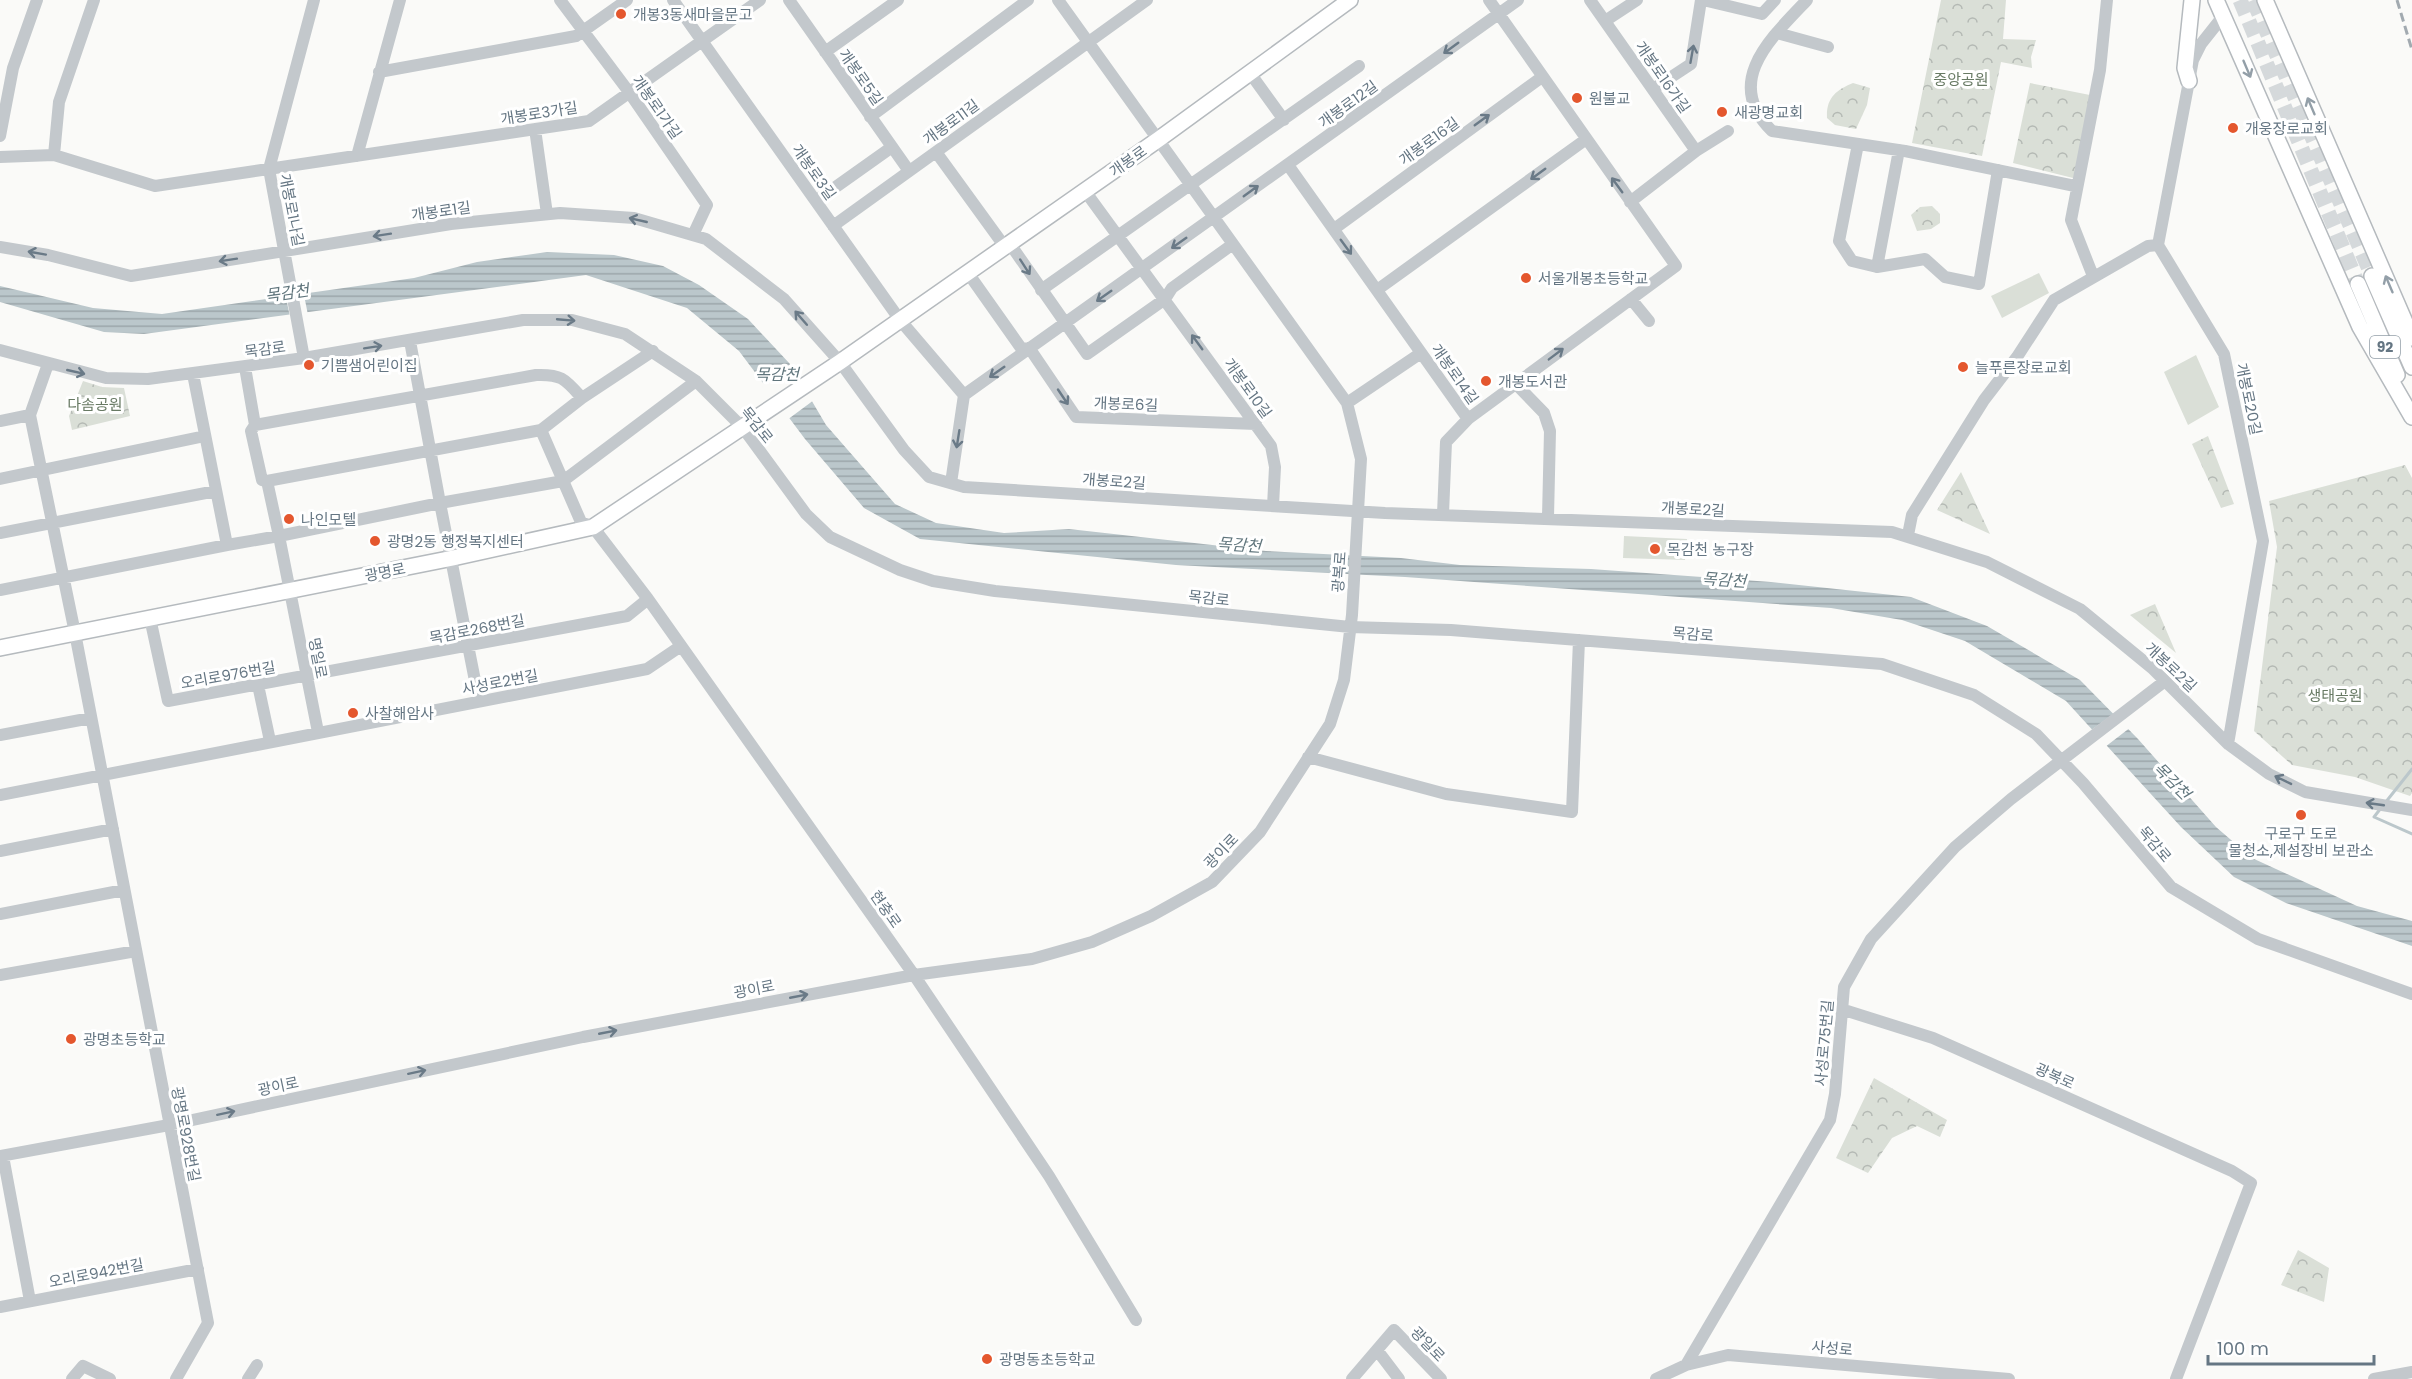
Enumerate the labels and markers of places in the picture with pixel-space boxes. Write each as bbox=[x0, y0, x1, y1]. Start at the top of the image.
place label: 개봉3동새마을문고 bbox=[633, 4, 752, 25]
marker: 개봉3동새마을문고 bbox=[614, 7, 628, 21]
place label: 원불교 bbox=[1589, 88, 1630, 109]
marker: 원불교 bbox=[1570, 91, 1584, 105]
place label: 새광명교회 bbox=[1734, 102, 1803, 123]
marker: 새광명교회 bbox=[1715, 105, 1729, 119]
place label: 개웅장로교회 bbox=[2245, 118, 2328, 139]
marker: 개웅장로교회 bbox=[2226, 121, 2240, 135]
place label: 서울개봉초등학교 bbox=[1538, 268, 1648, 289]
marker: 서울개봉초등학교 bbox=[1519, 271, 1533, 285]
place label: 기쁨샘어린이집 bbox=[321, 355, 418, 376]
place label: 늘푸른장로교회 bbox=[1975, 357, 2072, 378]
marker: 기쁨샘어린이집 bbox=[302, 358, 316, 372]
marker: 늘푸른장로교회 bbox=[1956, 360, 1970, 374]
place label: 개봉도서관 bbox=[1498, 371, 1567, 392]
marker: 개봉도서관 bbox=[1479, 374, 1493, 388]
place label: 나인모텔 bbox=[301, 509, 356, 530]
marker: 나인모텔 bbox=[282, 512, 296, 526]
place label: 광명2동 행정복지센터 bbox=[387, 531, 524, 552]
marker: 광명2동 행정복지센터 bbox=[368, 534, 382, 548]
place label: 목감천 농구장 bbox=[1667, 539, 1754, 560]
marker: 목감천 농구장 bbox=[1648, 542, 1662, 556]
place label: 사찰해암사 bbox=[365, 703, 434, 724]
marker: 사찰해암사 bbox=[346, 706, 360, 720]
marker: 구로구 도로 물청소,제설장비 보관소 bbox=[2294, 808, 2308, 822]
place label: 구로구 도로 물청소,제설장비 보관소 bbox=[2229, 823, 2374, 861]
place label: 광명초등학교 bbox=[83, 1029, 166, 1050]
marker: 광명초등학교 bbox=[64, 1032, 78, 1046]
place label: 광명동초등학교 bbox=[999, 1349, 1096, 1370]
marker: 광명동초등학교 bbox=[980, 1352, 994, 1366]

